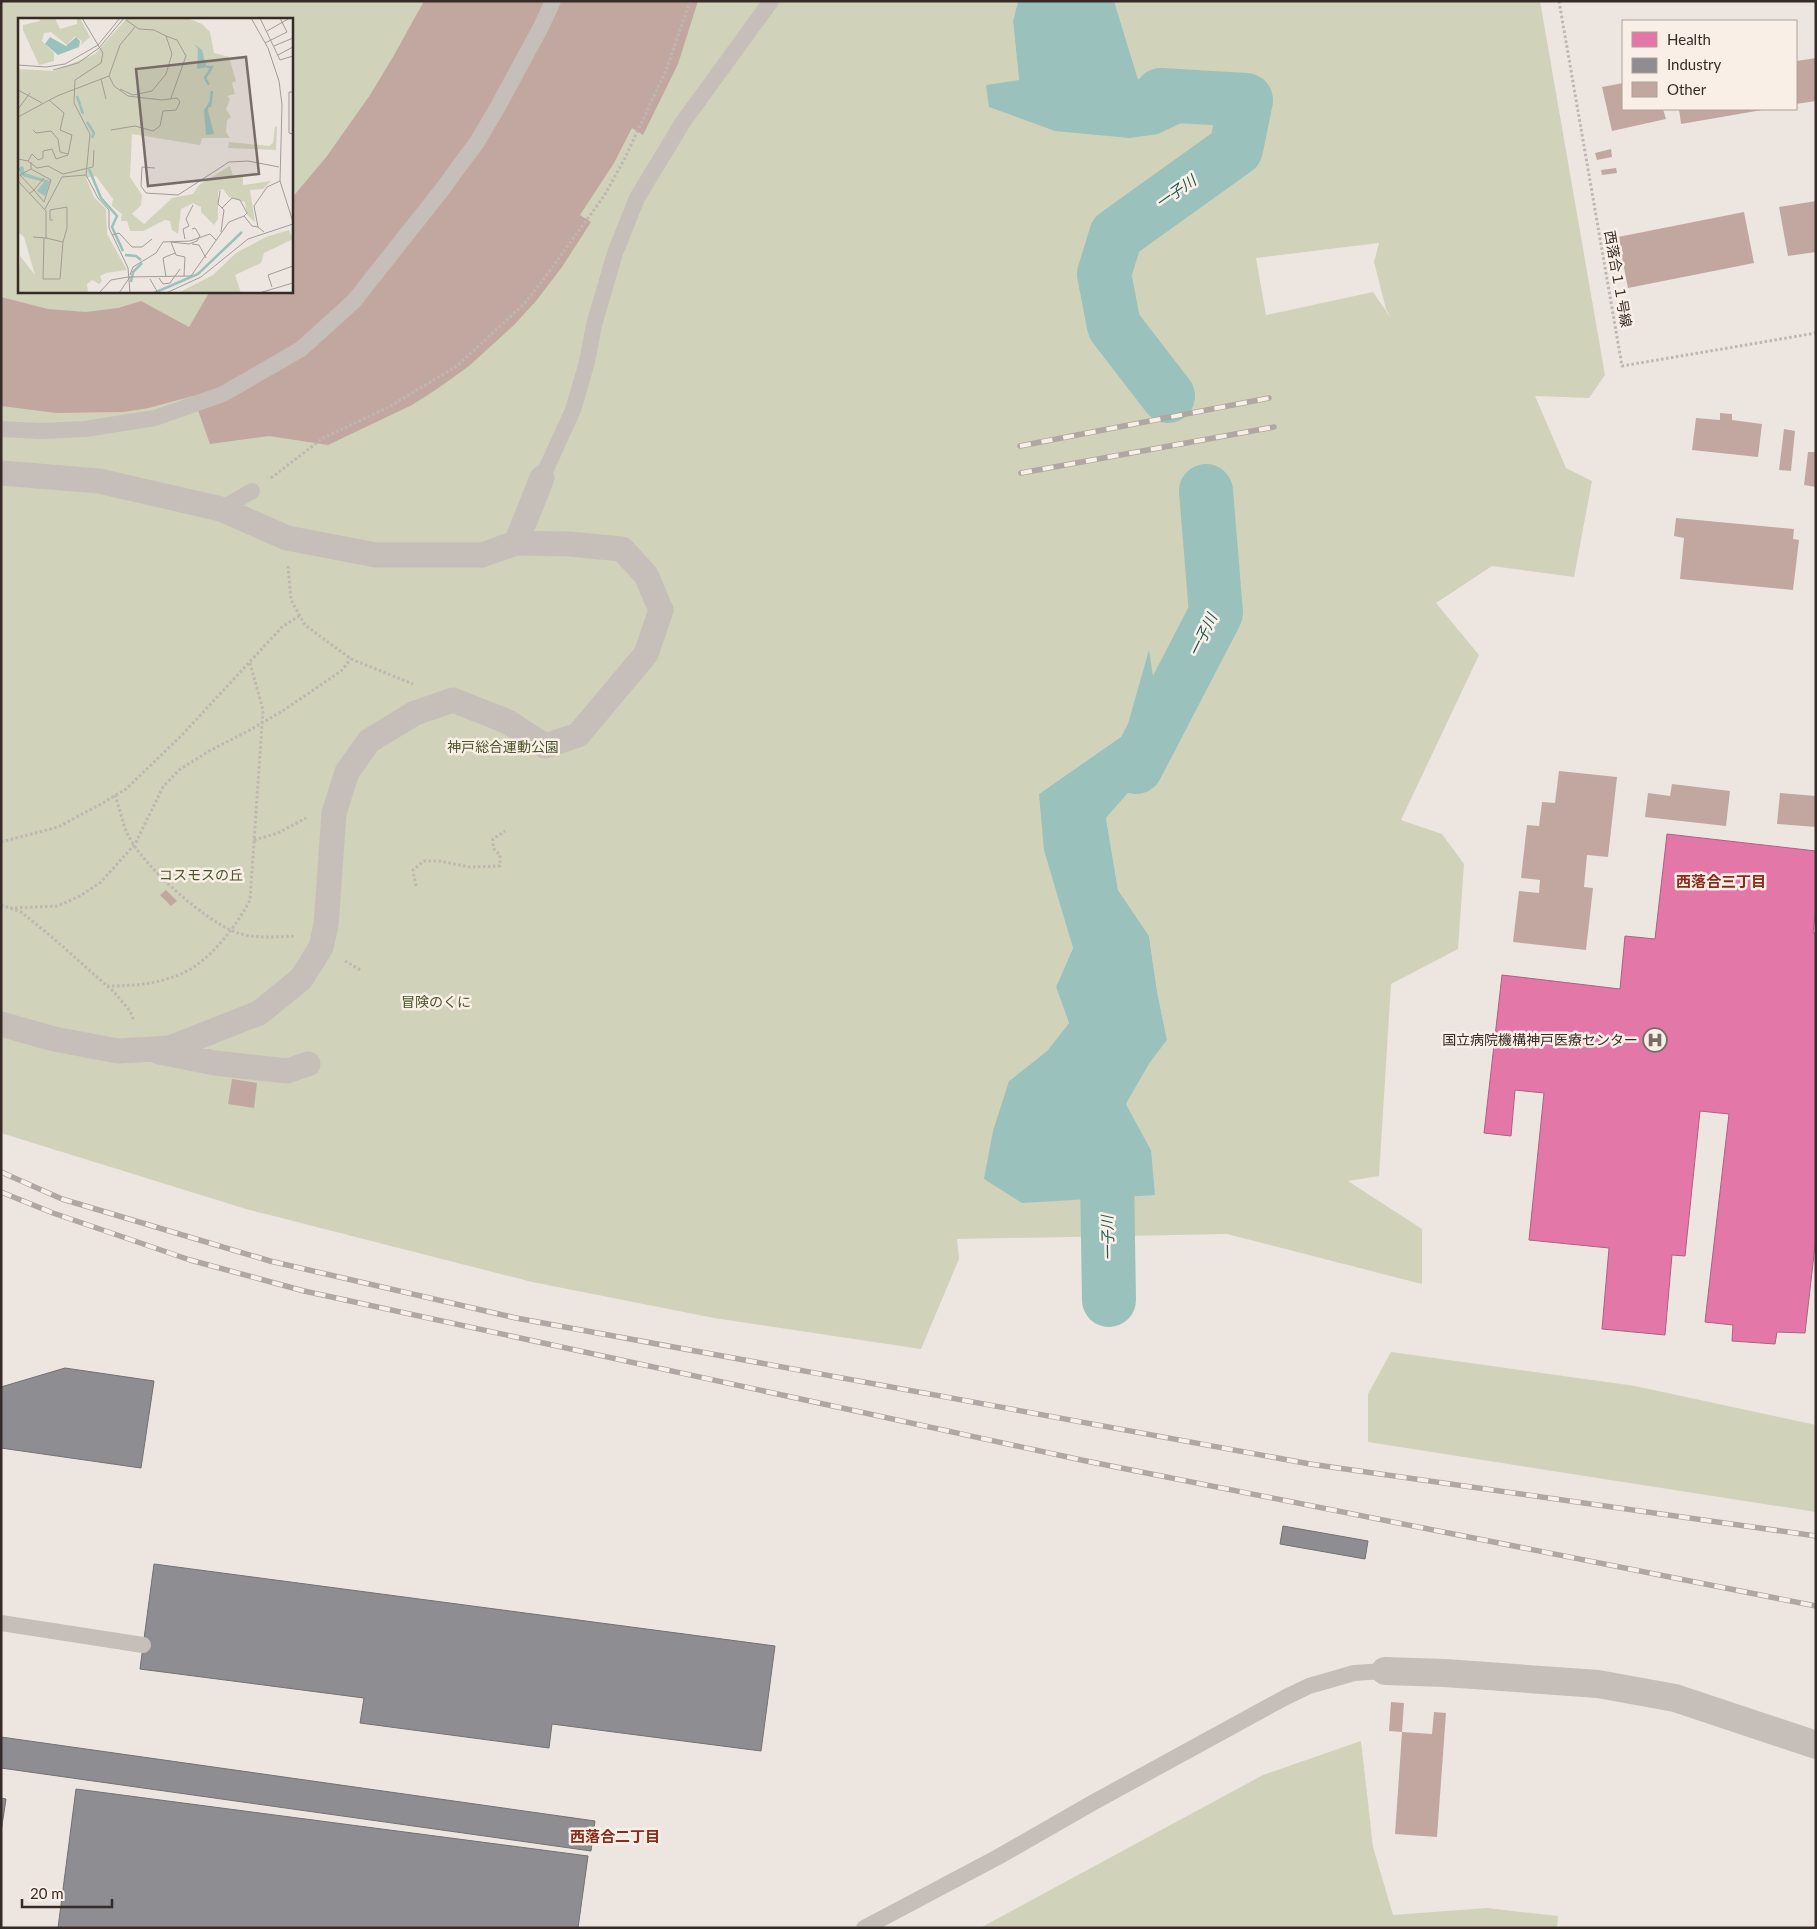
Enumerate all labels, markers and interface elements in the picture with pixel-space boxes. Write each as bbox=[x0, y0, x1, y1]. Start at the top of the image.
inset map bbox=[18, 18, 292, 292]
legend bbox=[1622, 20, 1797, 110]
text: Health bbox=[1667, 30, 1711, 48]
text: Industry bbox=[1667, 55, 1722, 73]
text: Other bbox=[1667, 80, 1707, 98]
water label: 一子川 bbox=[1152, 170, 1201, 211]
street label: 西落合１１号線 bbox=[1602, 229, 1635, 329]
water label: 一子川 bbox=[1184, 609, 1221, 659]
park label: 神戸総合運動公園 bbox=[447, 738, 559, 755]
park label: コスモスの丘 bbox=[159, 866, 243, 883]
district label: 西落合三丁目 bbox=[1676, 872, 1766, 890]
park label: 冒険のくに bbox=[401, 993, 471, 1010]
hospital icon: 国立病院機構神戸医療センター bbox=[1642, 1027, 1668, 1053]
place label: 国立病院機構神戸医療センター bbox=[1442, 1031, 1638, 1048]
water label: 一子川 bbox=[1098, 1213, 1116, 1261]
district label: 西落合二丁目 bbox=[570, 1827, 660, 1845]
scale bar bbox=[22, 1876, 112, 1908]
text: 20 m bbox=[30, 1884, 64, 1902]

